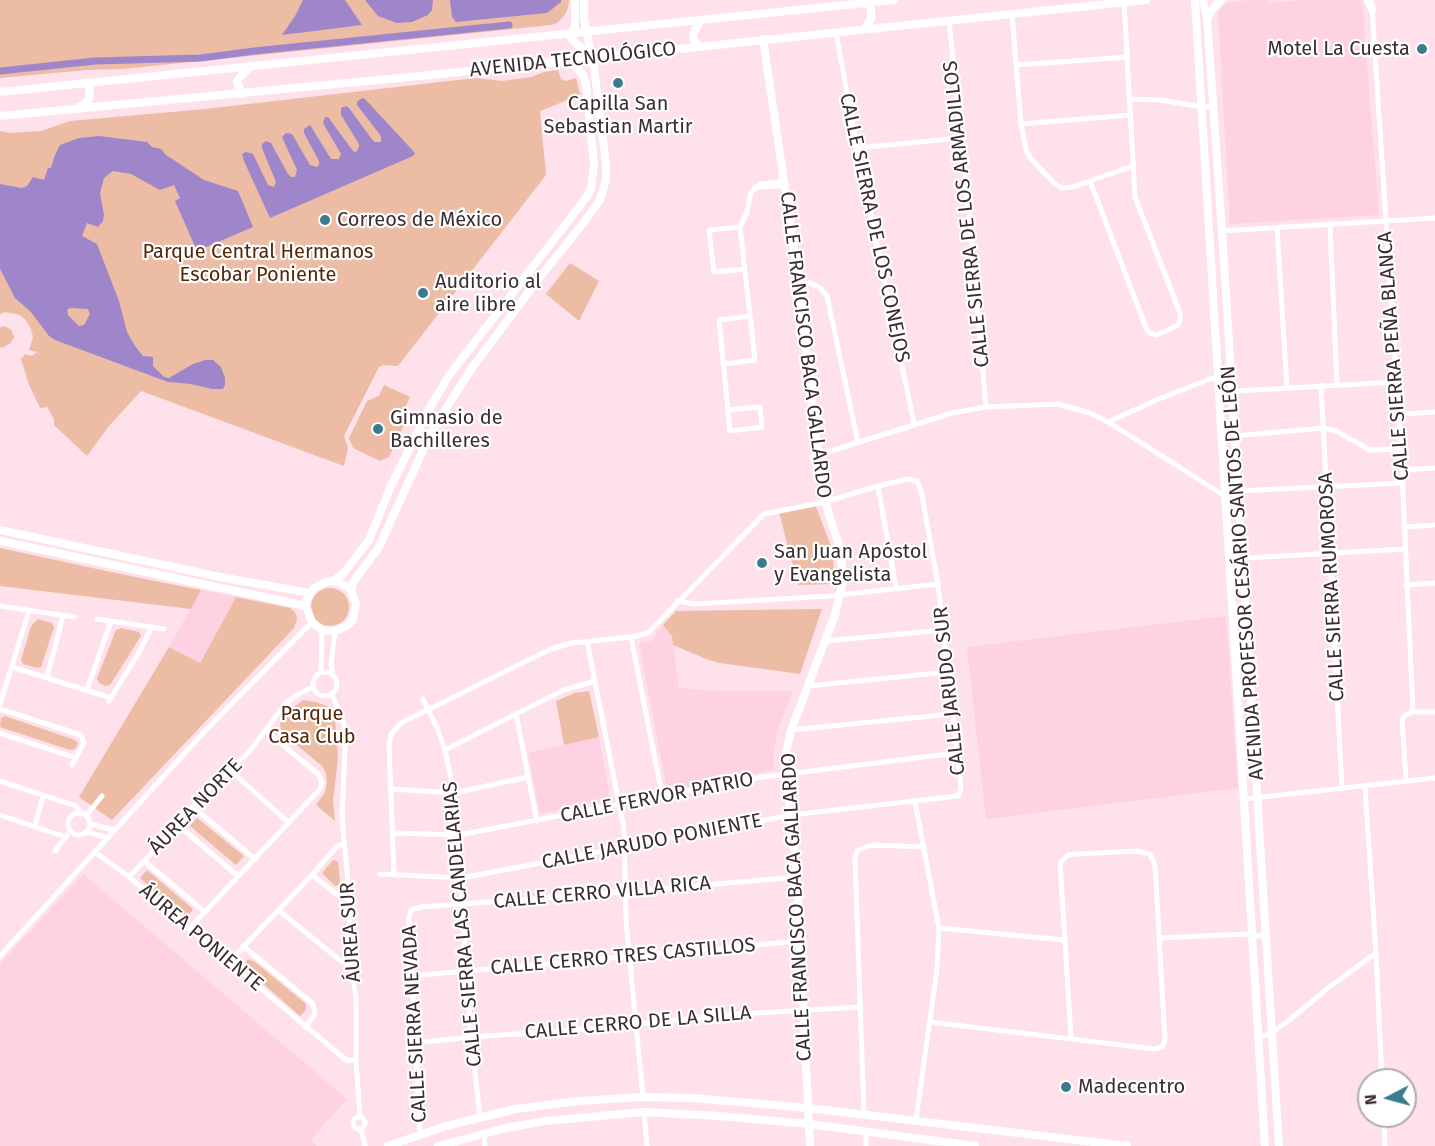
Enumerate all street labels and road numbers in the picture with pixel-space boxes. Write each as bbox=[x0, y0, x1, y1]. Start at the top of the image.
street label: AVENIDA TECNOLÓGICO bbox=[469, 37, 677, 83]
street label: CALLE SIERRA DE LOS ARMADILLOS bbox=[939, 60, 995, 368]
street label: CALLE SIERRA DE LOS CONEJOS bbox=[834, 91, 914, 365]
street label: CALLE FRANCISCO BACA GALLARDO bbox=[774, 190, 836, 500]
street label: CALLE SIERRA PEÑA BLANCA bbox=[1373, 231, 1415, 481]
street label: AVENIDA PROFESOR CESÁRIO SANTOS DE LEÓN bbox=[1217, 365, 1269, 781]
street label: CALLE SIERRA RUMOROSA bbox=[1314, 472, 1350, 702]
street label: CALLE JARUDO SUR bbox=[929, 605, 971, 777]
street label: CALLE FRANCISCO BACA GALLARDO bbox=[777, 752, 817, 1062]
street label: ÁUREA NORTE bbox=[144, 754, 248, 860]
street label: CALLE FERVOR PATRIO bbox=[558, 767, 756, 829]
street label: CALLE SIERRA LAS CANDELARIAS bbox=[439, 780, 487, 1068]
street label: CALLE JARUDO PONIENTE bbox=[540, 809, 764, 875]
street label: CALLE CERRO VILLA RICA bbox=[492, 872, 712, 914]
street label: ÁUREA PONIENTE bbox=[134, 879, 268, 997]
street label: ÁUREA SUR bbox=[336, 881, 366, 983]
street label: CALLE SIERRA NEVADA bbox=[398, 925, 432, 1123]
street label: CALLE CERRO TRES CASTILLOS bbox=[490, 933, 756, 981]
street label: CALLE CERRO DE LA SILLA bbox=[524, 1001, 752, 1045]

